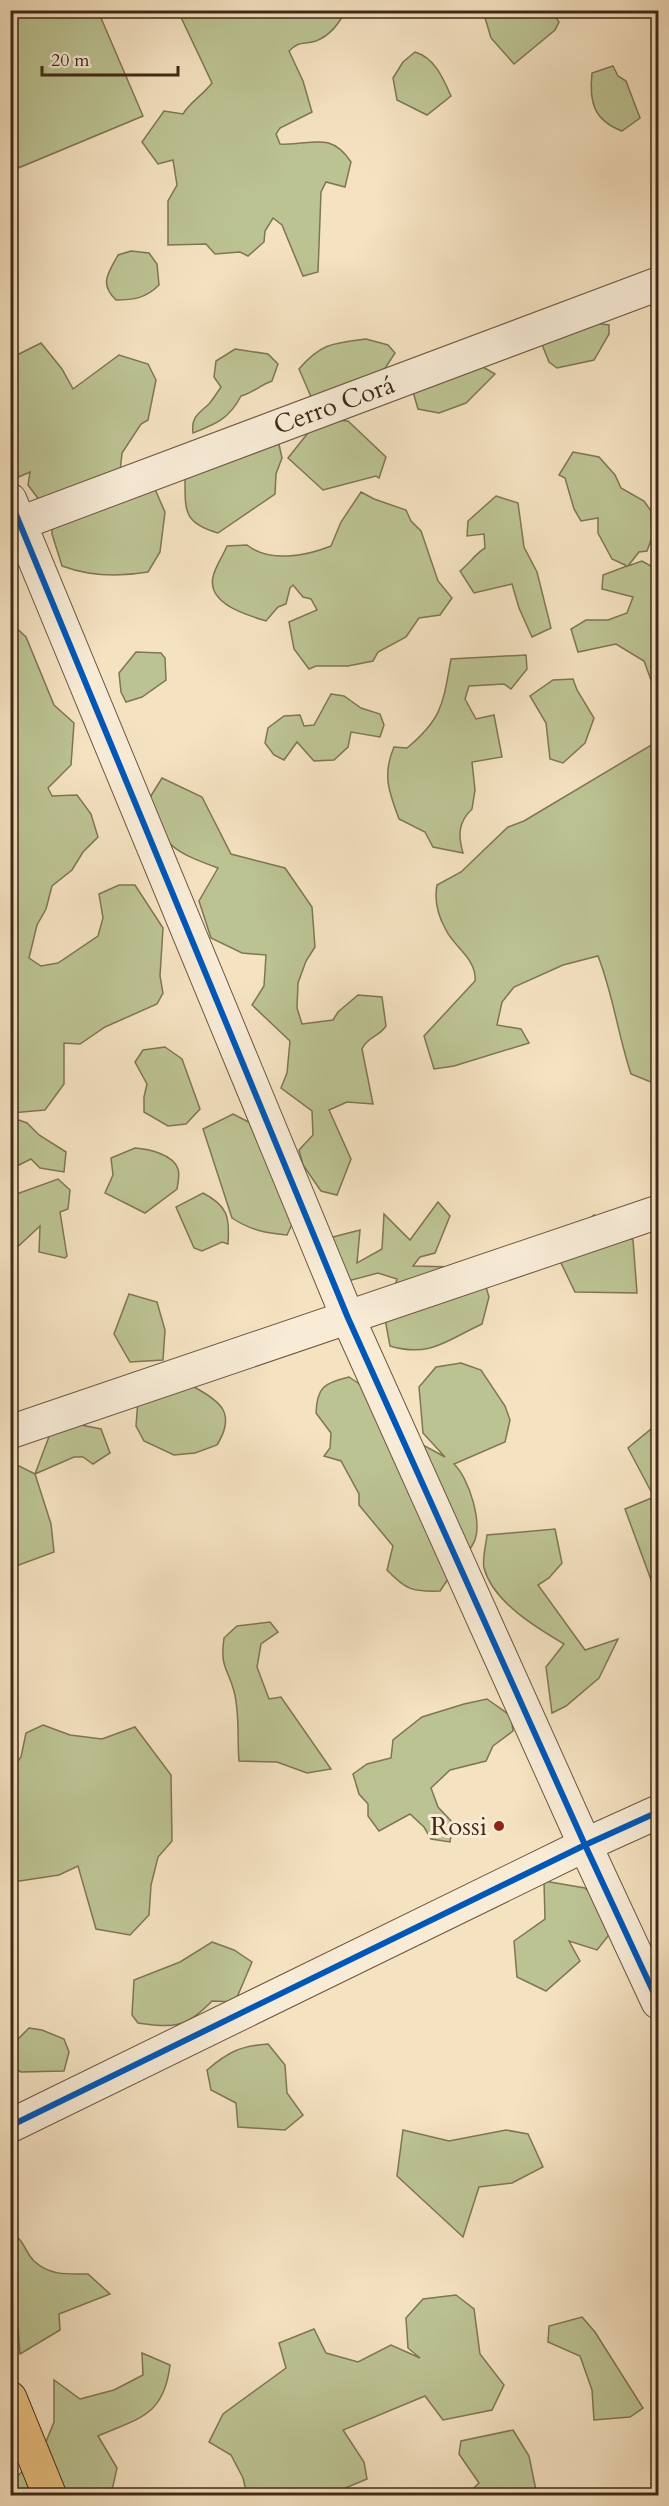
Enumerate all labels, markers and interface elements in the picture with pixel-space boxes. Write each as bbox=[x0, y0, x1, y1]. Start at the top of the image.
scale bar bbox=[42, 39, 178, 77]
text: 20 m bbox=[51, 48, 90, 73]
street label: Cerro Corá bbox=[269, 367, 399, 443]
place label: Rossi bbox=[430, 1809, 487, 1844]
marker: Rossi bbox=[492, 1819, 506, 1833]

